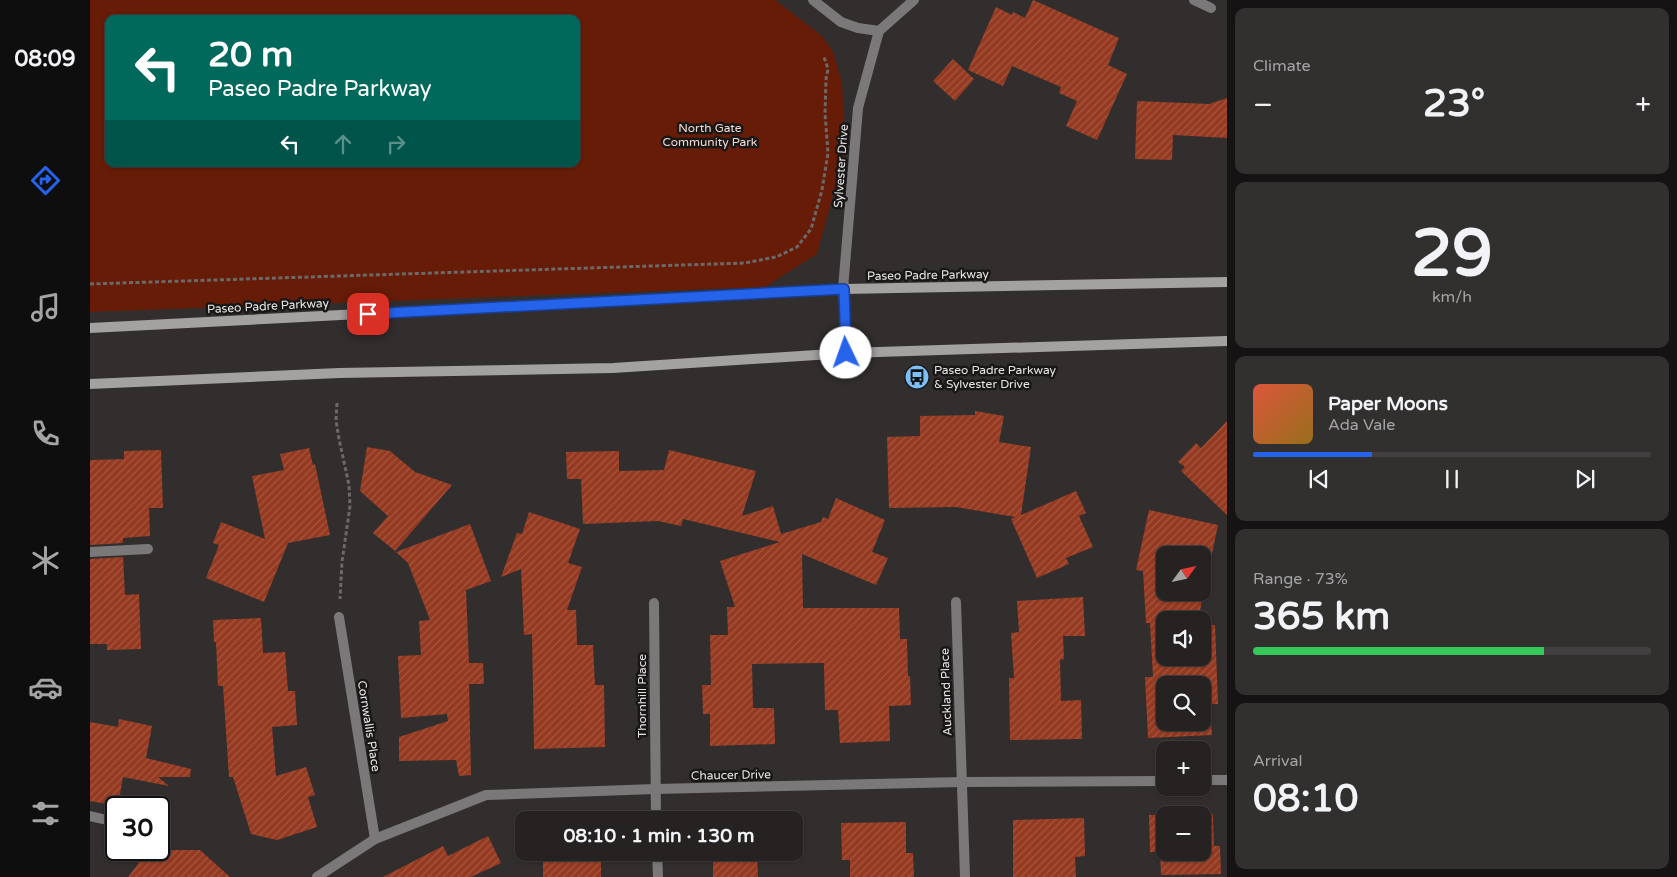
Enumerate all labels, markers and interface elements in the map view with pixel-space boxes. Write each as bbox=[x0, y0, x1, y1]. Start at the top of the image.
text: 20 m bbox=[208, 34, 293, 76]
icon: left bbox=[125, 35, 190, 100]
text: 08:09 bbox=[15, 46, 75, 72]
text: Climate bbox=[1253, 56, 1311, 76]
text: Paseo Padre Parkway bbox=[208, 76, 432, 102]
text: 23° bbox=[1423, 81, 1485, 127]
text: − bbox=[1253, 88, 1273, 122]
text: + bbox=[1635, 88, 1651, 122]
park label: North Gate Community Park bbox=[663, 121, 758, 149]
street label: Sylvester Drive bbox=[831, 124, 851, 208]
icon: left bbox=[276, 130, 304, 158]
icon: ahead bbox=[329, 130, 357, 158]
icon: right bbox=[382, 130, 410, 158]
icon: directions bbox=[28, 163, 63, 198]
text: 29 bbox=[1411, 215, 1493, 294]
street label: Paseo Padre Parkway bbox=[867, 267, 990, 283]
text: km/h bbox=[1432, 287, 1472, 307]
icon: music bbox=[28, 290, 63, 325]
pin bbox=[347, 293, 389, 335]
street label: Paseo Padre Parkway bbox=[207, 296, 330, 316]
icon: arrive bbox=[354, 300, 382, 328]
position arrow bbox=[819, 326, 871, 378]
place label: Paseo Padre Parkway & Sylvester Drive bbox=[934, 363, 1057, 391]
bus stop icon: Paseo Padre Parkway & Sylvester Drive bbox=[904, 364, 930, 390]
text: Paper Moons bbox=[1328, 393, 1448, 415]
text: Ada Vale bbox=[1328, 415, 1395, 435]
icon: phone bbox=[28, 416, 63, 451]
icon: previous bbox=[1305, 465, 1333, 493]
icon: pause bbox=[1438, 465, 1466, 493]
icon: next bbox=[1571, 465, 1599, 493]
icon: climate bbox=[28, 543, 63, 578]
north arrow bbox=[1156, 546, 1211, 601]
map controls bbox=[1156, 546, 1211, 861]
text: Range · 73% bbox=[1253, 569, 1348, 589]
text: 365 km bbox=[1253, 594, 1390, 640]
button: sound bbox=[1156, 611, 1211, 666]
street label: Auckland Place bbox=[937, 648, 955, 736]
street label: Thornhill Place bbox=[635, 654, 649, 738]
icon: car bbox=[28, 670, 63, 705]
button: search bbox=[1156, 676, 1211, 731]
street label: Cornwallis Place bbox=[355, 679, 383, 773]
button: + bbox=[1156, 741, 1211, 796]
text: Arrival bbox=[1253, 751, 1302, 771]
street label: Chaucer Drive bbox=[691, 767, 771, 783]
text: 08:10 bbox=[1253, 776, 1358, 822]
icon: filters bbox=[28, 796, 63, 831]
speed limit sign: 30 bbox=[105, 796, 170, 861]
button: − bbox=[1156, 806, 1211, 861]
text: 08:10 · 1 min · 130 m bbox=[563, 825, 755, 847]

